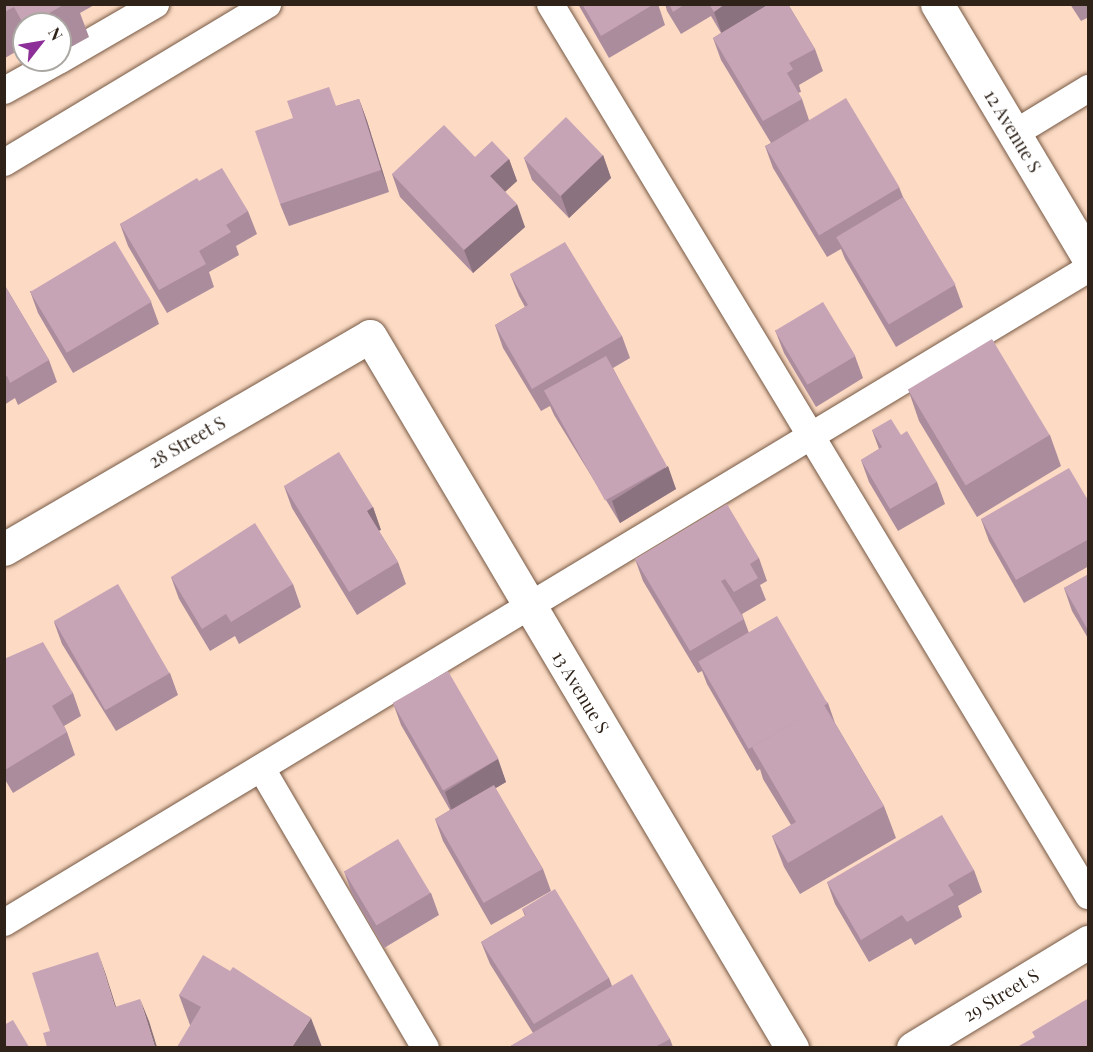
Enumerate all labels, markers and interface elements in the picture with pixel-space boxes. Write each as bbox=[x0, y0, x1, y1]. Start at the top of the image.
north arrow bbox=[12, 12, 72, 72]
text: N bbox=[44, 23, 68, 44]
street label: 12 Avenue S bbox=[980, 85, 1046, 177]
street label: 28 Street S bbox=[145, 411, 229, 473]
street label: 13 Avenue S bbox=[548, 647, 614, 737]
street label: 29 Street S bbox=[959, 964, 1043, 1026]

